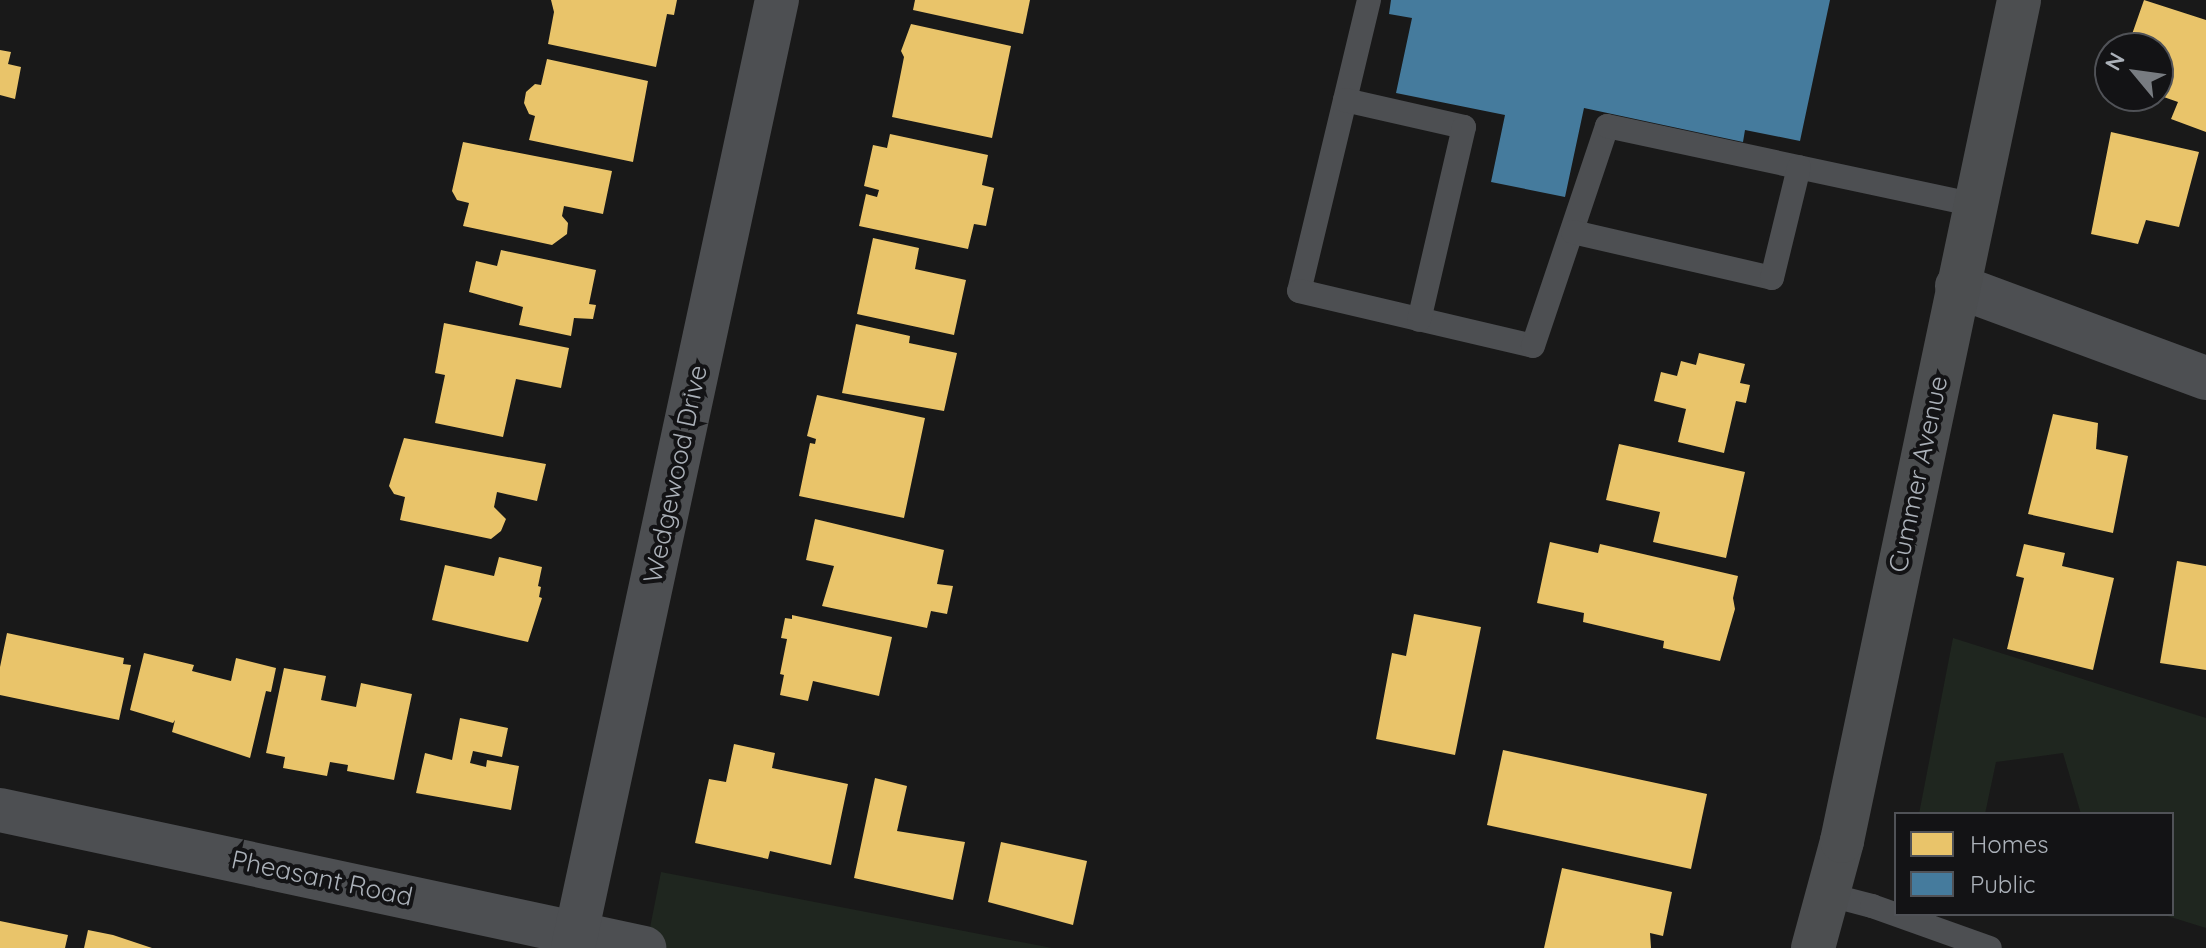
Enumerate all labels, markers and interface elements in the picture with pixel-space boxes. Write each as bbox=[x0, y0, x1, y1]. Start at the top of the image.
north arrow bbox=[2094, 32, 2174, 112]
text: N bbox=[2099, 47, 2131, 75]
street label: Wedgewood Drive bbox=[637, 362, 713, 586]
street label: Cummer Avenue bbox=[1882, 373, 1954, 575]
legend bbox=[1894, 812, 2174, 916]
text: Homes bbox=[1970, 829, 2048, 859]
street label: Pheasant Road bbox=[229, 844, 415, 912]
text: Public bbox=[1970, 869, 2035, 899]

